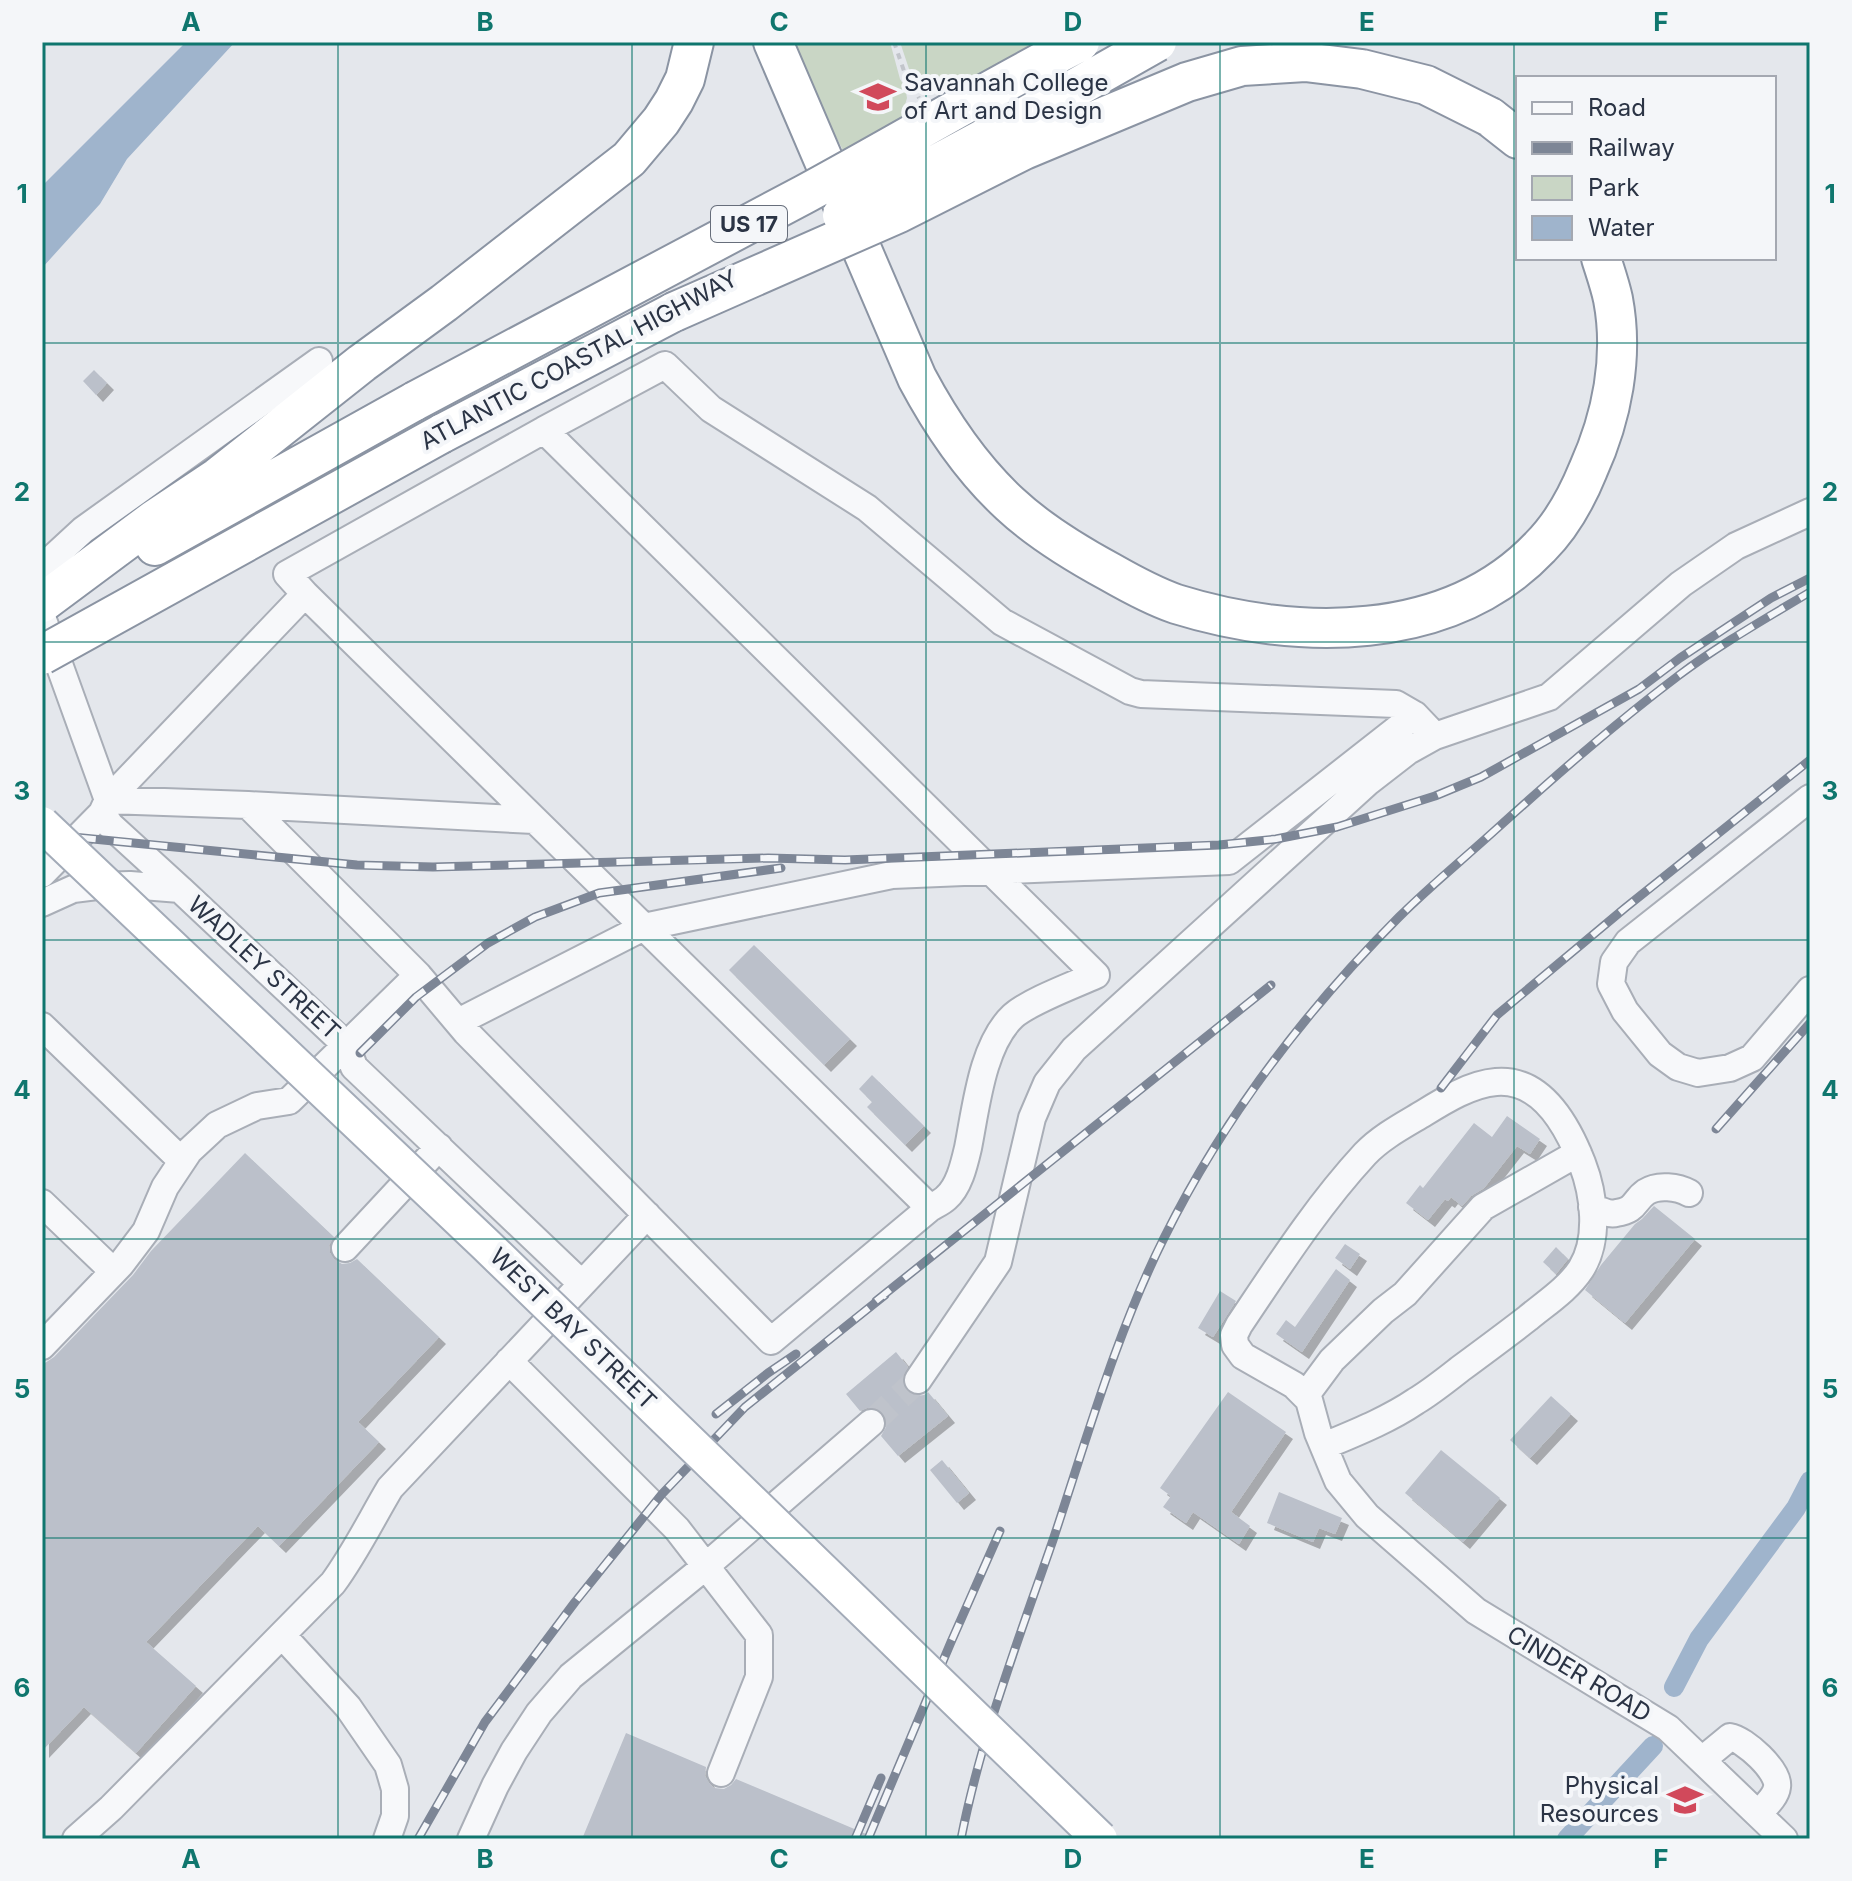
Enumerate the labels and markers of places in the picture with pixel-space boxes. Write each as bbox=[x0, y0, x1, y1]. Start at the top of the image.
place label: Savannah College of Art and Design bbox=[904, 68, 1108, 125]
school or university icon: Savannah College of Art and Design bbox=[859, 78, 897, 116]
place label: Physical Resources bbox=[1540, 1771, 1659, 1828]
school or university icon: Physical Resources bbox=[1666, 1781, 1704, 1819]

